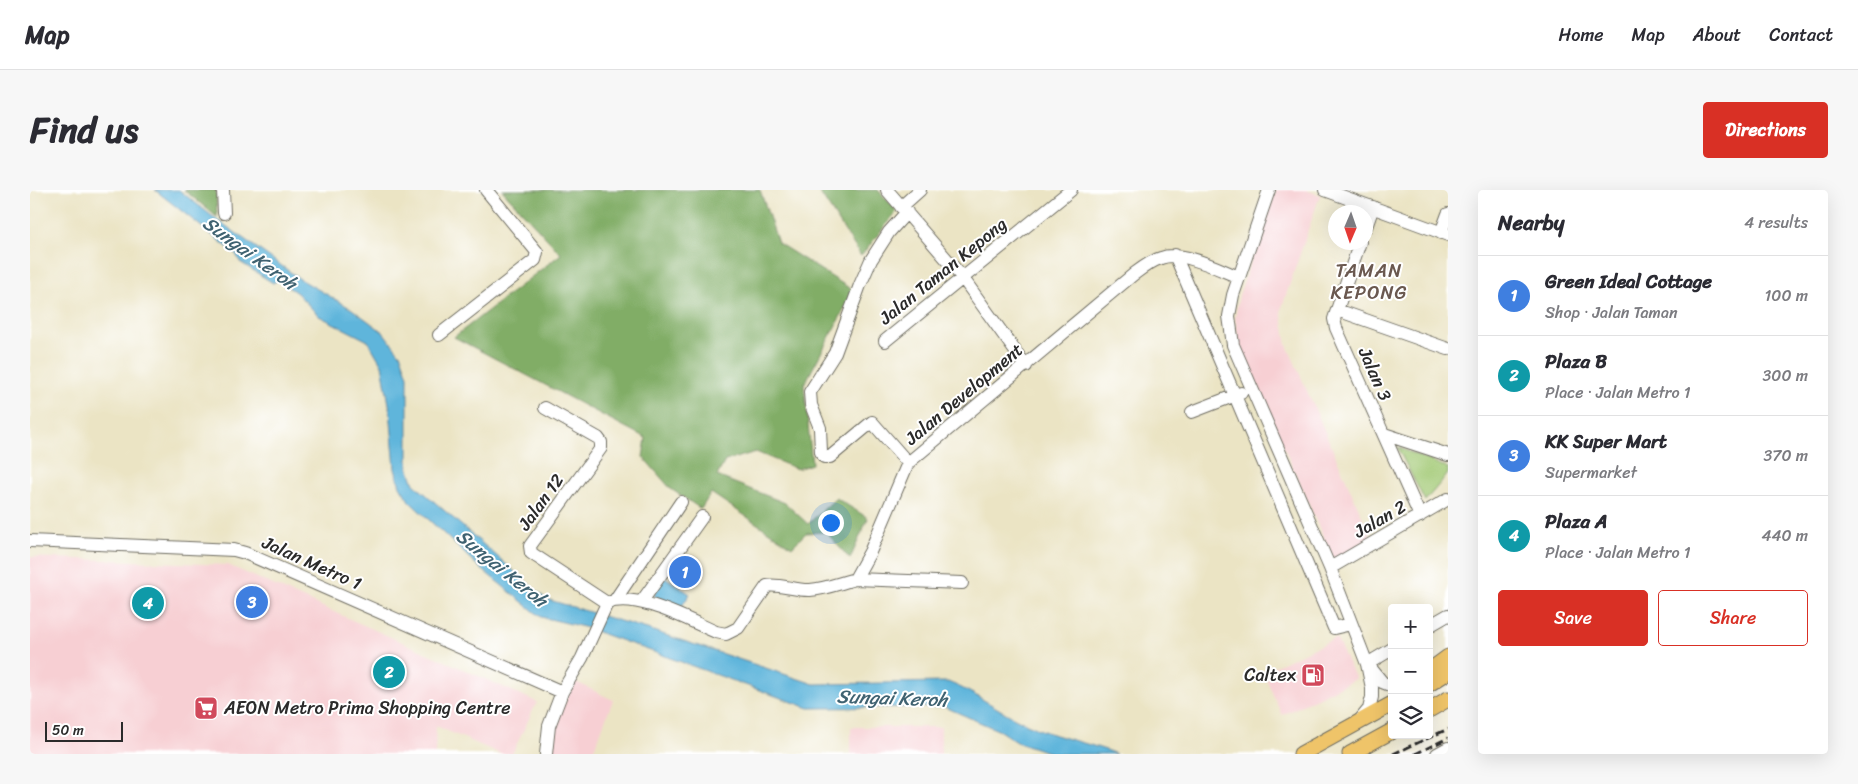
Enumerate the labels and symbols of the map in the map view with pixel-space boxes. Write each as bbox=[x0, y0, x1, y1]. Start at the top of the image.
north arrow bbox=[1328, 205, 1373, 250]
water label: Sungai Keroh bbox=[196, 207, 306, 300]
street label: Jalan Taman Kepong bbox=[871, 209, 1014, 334]
district label: TAMAN KEPONG bbox=[1331, 254, 1407, 309]
street label: Jalan Development bbox=[897, 334, 1031, 454]
street label: Jalan 3 bbox=[1349, 341, 1401, 406]
street label: Jalan 12 bbox=[509, 467, 573, 538]
street label: Jalan 2 bbox=[1347, 491, 1412, 547]
your location bbox=[818, 510, 844, 536]
water label: Sungai Keroh bbox=[449, 520, 557, 617]
street label: Jalan Metro 1 bbox=[256, 526, 367, 599]
pin: 1 bbox=[669, 553, 701, 591]
pin: 3 bbox=[236, 583, 268, 621]
pin: 4 bbox=[132, 584, 164, 622]
pin: 2 bbox=[373, 653, 405, 691]
place label: Caltex bbox=[1244, 659, 1297, 691]
fuel station icon: Caltex bbox=[1300, 662, 1326, 688]
water label: Sungai Keroh bbox=[836, 680, 950, 716]
place label: AEON Metro Prima Shopping Centre bbox=[223, 692, 511, 724]
supermarket icon: AEON Metro Prima Shopping Centre bbox=[193, 695, 219, 721]
scale bar bbox=[45, 719, 122, 742]

